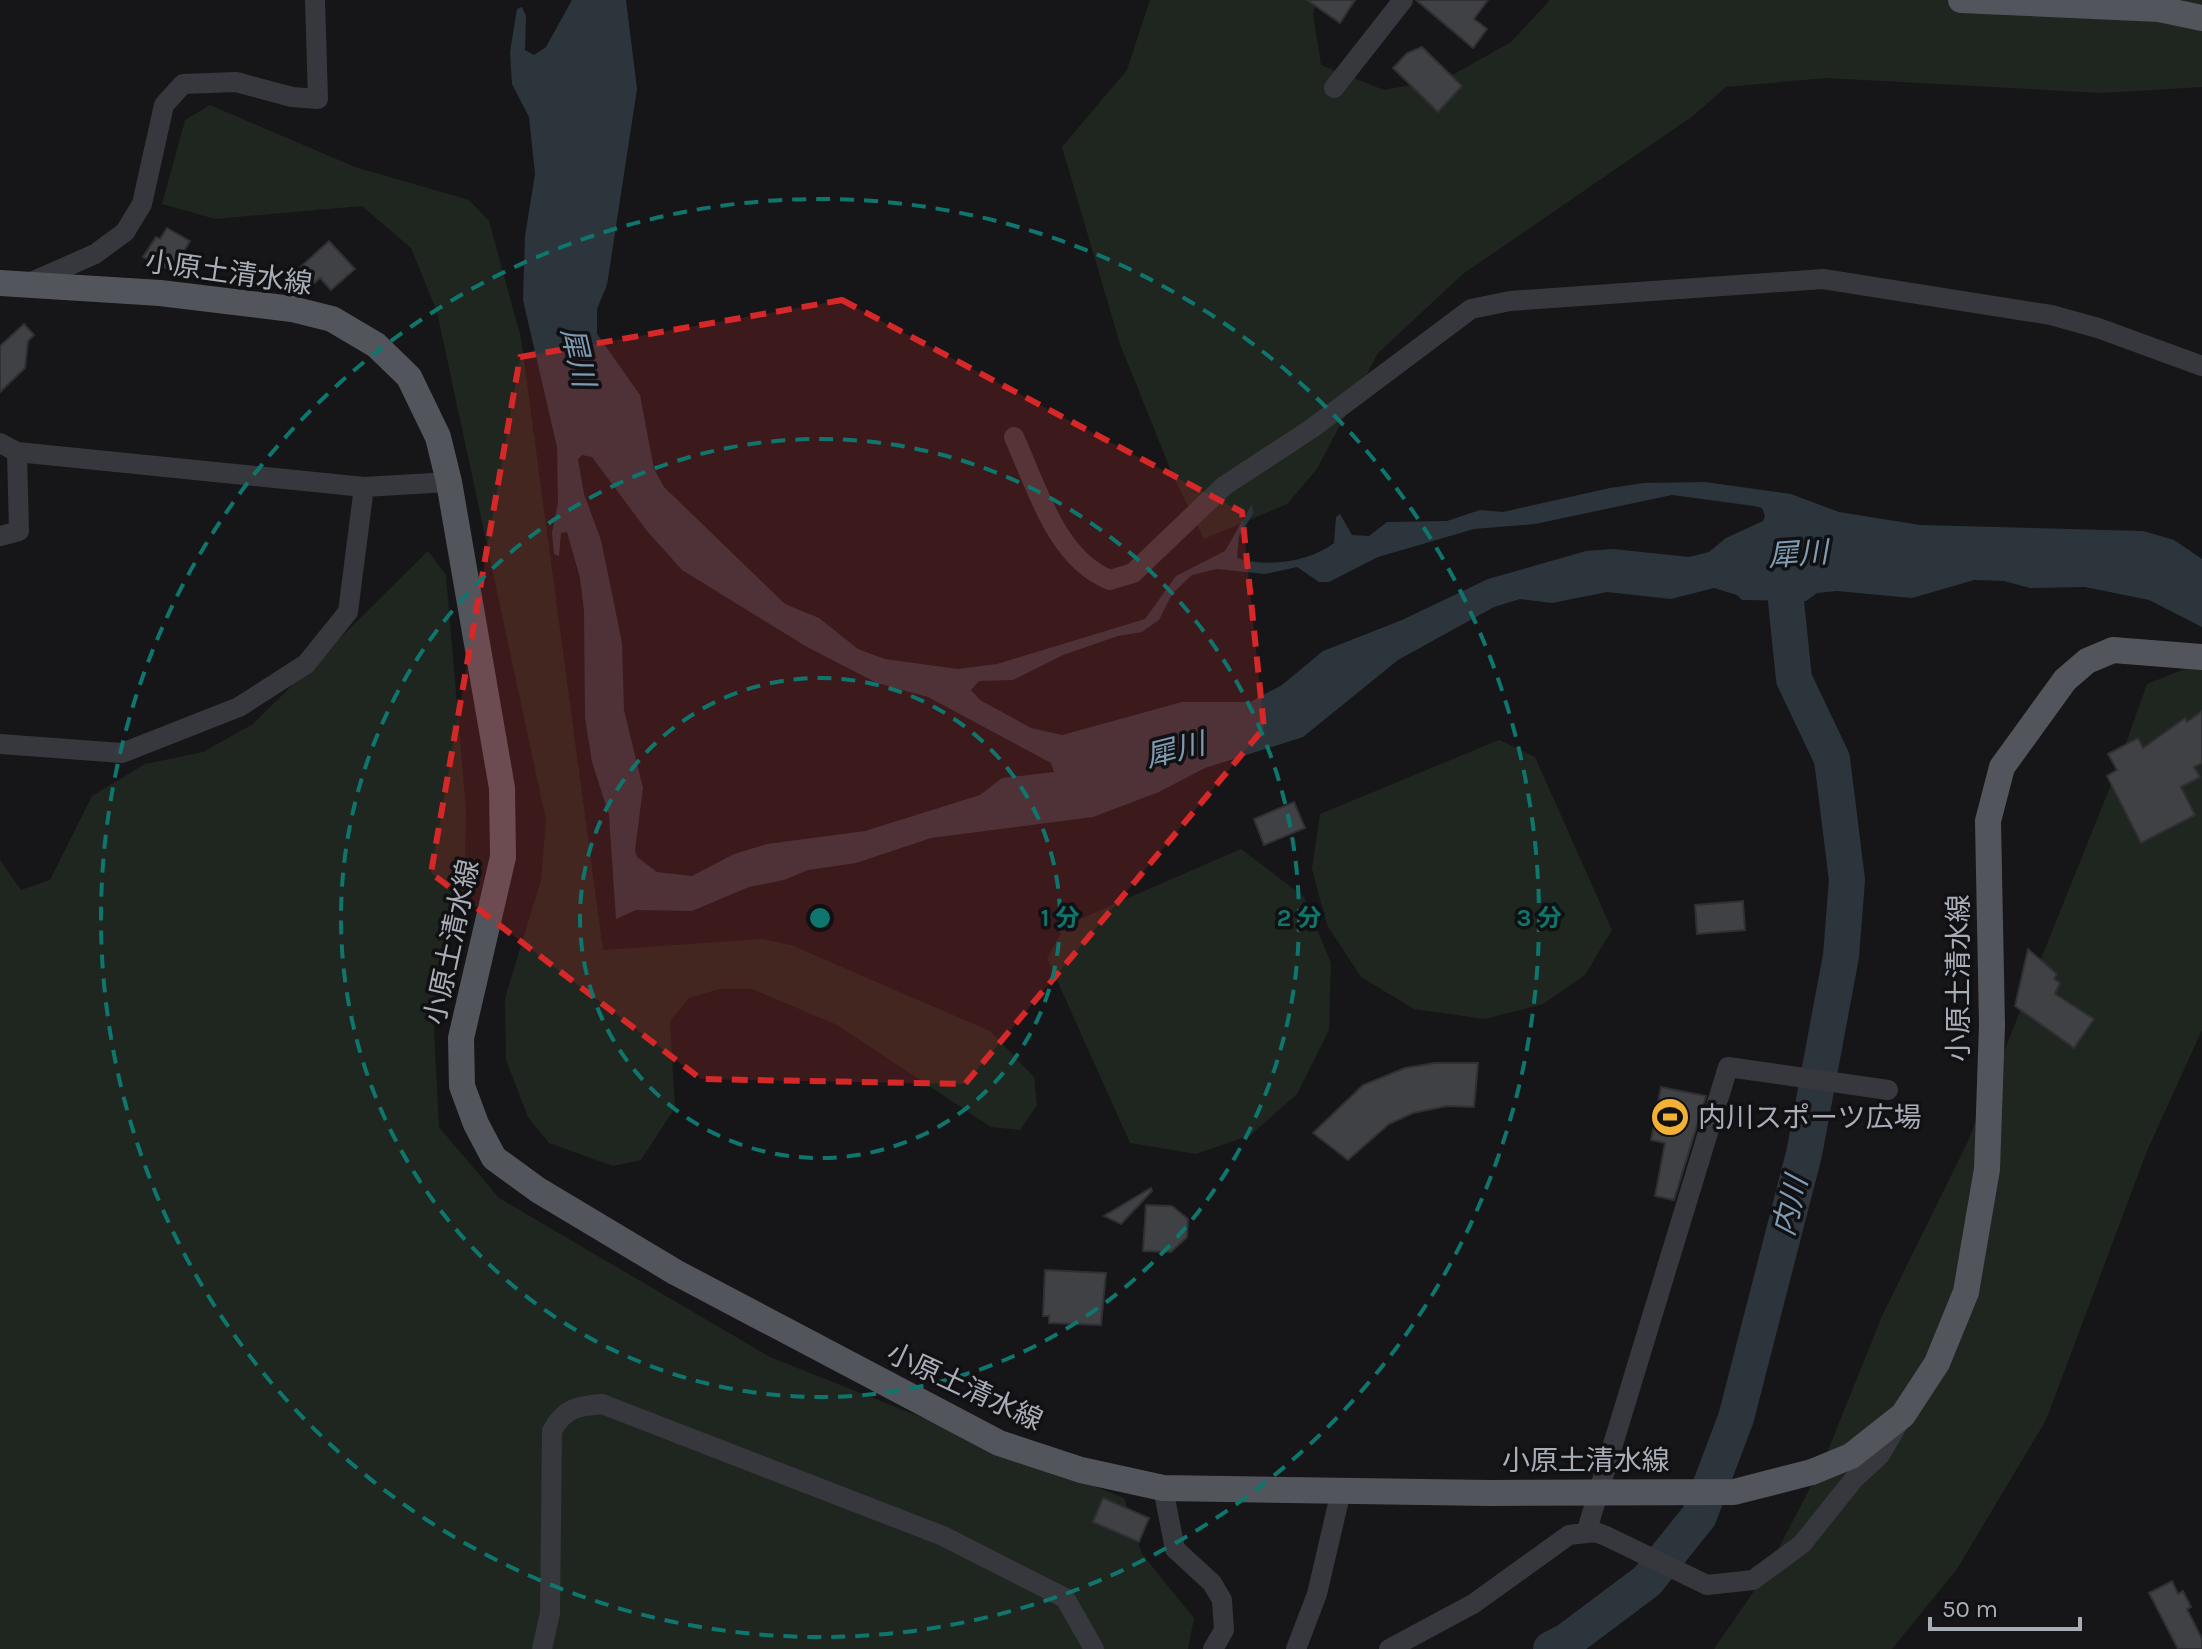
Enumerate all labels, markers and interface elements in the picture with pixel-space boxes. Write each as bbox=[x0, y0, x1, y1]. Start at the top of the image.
street label: 小原土清水線 bbox=[143, 244, 314, 301]
water label: 犀川 bbox=[554, 324, 603, 393]
water label: 犀川 bbox=[1767, 534, 1832, 574]
water label: 犀川 bbox=[1142, 725, 1211, 775]
street label: 小原土清水線 bbox=[418, 857, 485, 1028]
street label: 小原土清水線 bbox=[1942, 894, 1975, 1062]
centre of rings bbox=[806, 904, 834, 932]
text: 1 分 bbox=[1041, 904, 1079, 932]
text: 2 分 bbox=[1277, 904, 1321, 932]
text: 3 分 bbox=[1516, 904, 1562, 932]
sports icon: 内川スポーツ広場 bbox=[1649, 1096, 1691, 1138]
place label: 内川スポーツ広場 bbox=[1698, 1101, 1921, 1134]
water label: 内川 bbox=[1765, 1170, 1815, 1239]
street label: 小原土清水線 bbox=[882, 1336, 1048, 1437]
street label: 小原土清水線 bbox=[1502, 1444, 1670, 1477]
scale bar bbox=[1930, 1581, 2080, 1631]
text: 50 m bbox=[1942, 1595, 1998, 1623]

